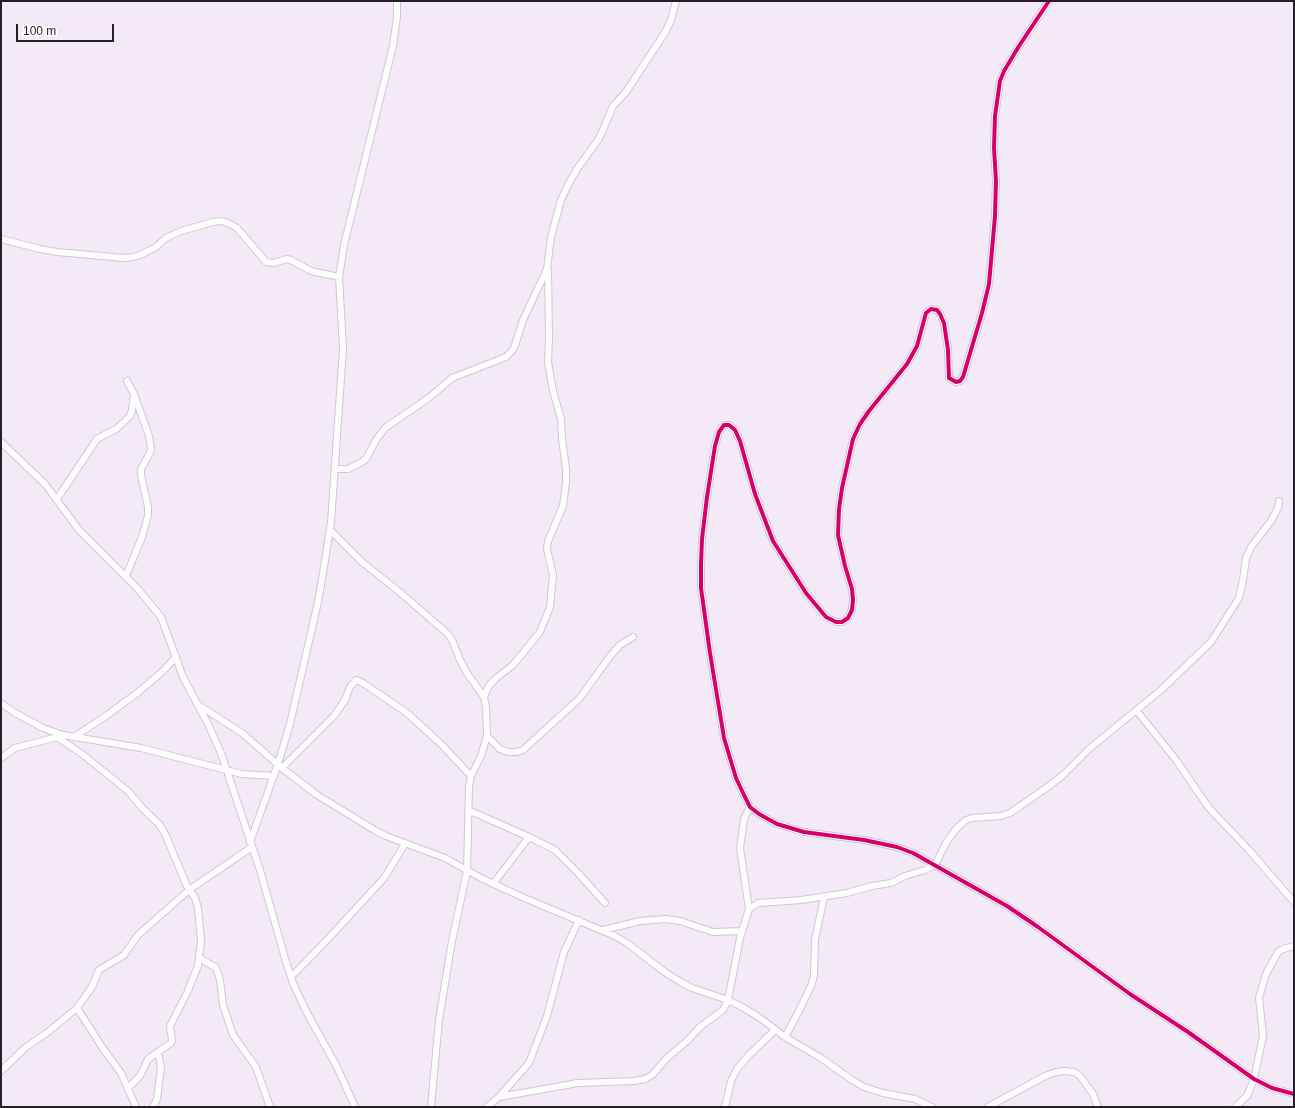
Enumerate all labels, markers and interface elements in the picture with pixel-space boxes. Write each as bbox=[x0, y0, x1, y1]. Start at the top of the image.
scale bar bbox=[18, 16, 116, 42]
text: 100 m bbox=[23, 24, 56, 38]

